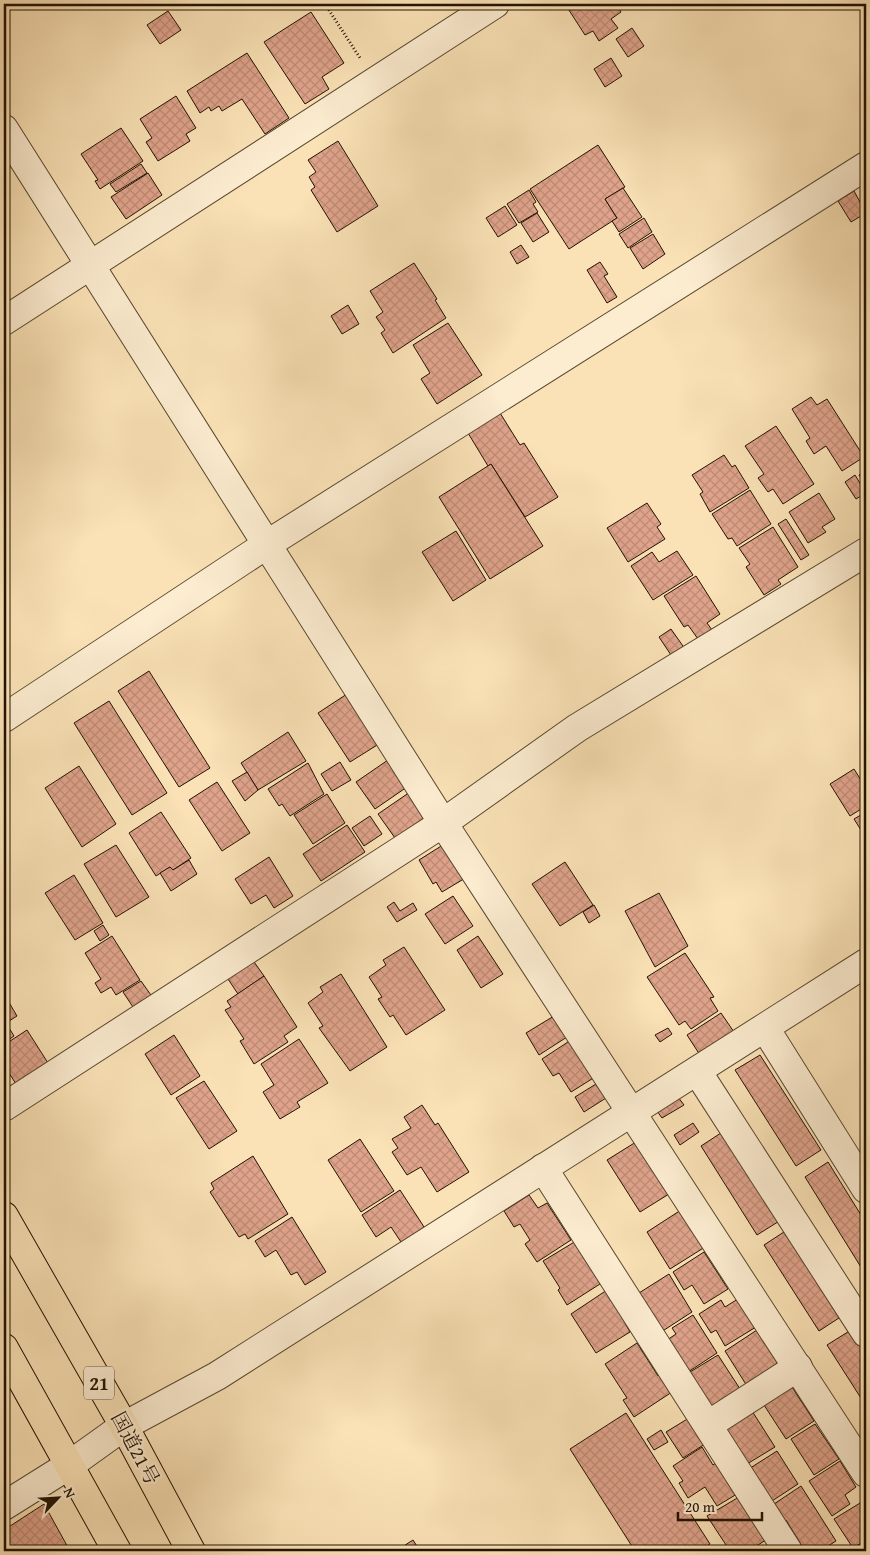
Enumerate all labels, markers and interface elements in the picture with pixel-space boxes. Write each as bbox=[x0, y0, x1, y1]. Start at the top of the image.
road number: 21 bbox=[84, 1366, 114, 1400]
street label: 国道21号 bbox=[105, 1406, 167, 1490]
north arrow bbox=[32, 1472, 82, 1522]
text: N bbox=[59, 1484, 81, 1502]
scale bar bbox=[678, 1490, 761, 1522]
text: 20 m bbox=[685, 1496, 716, 1517]

